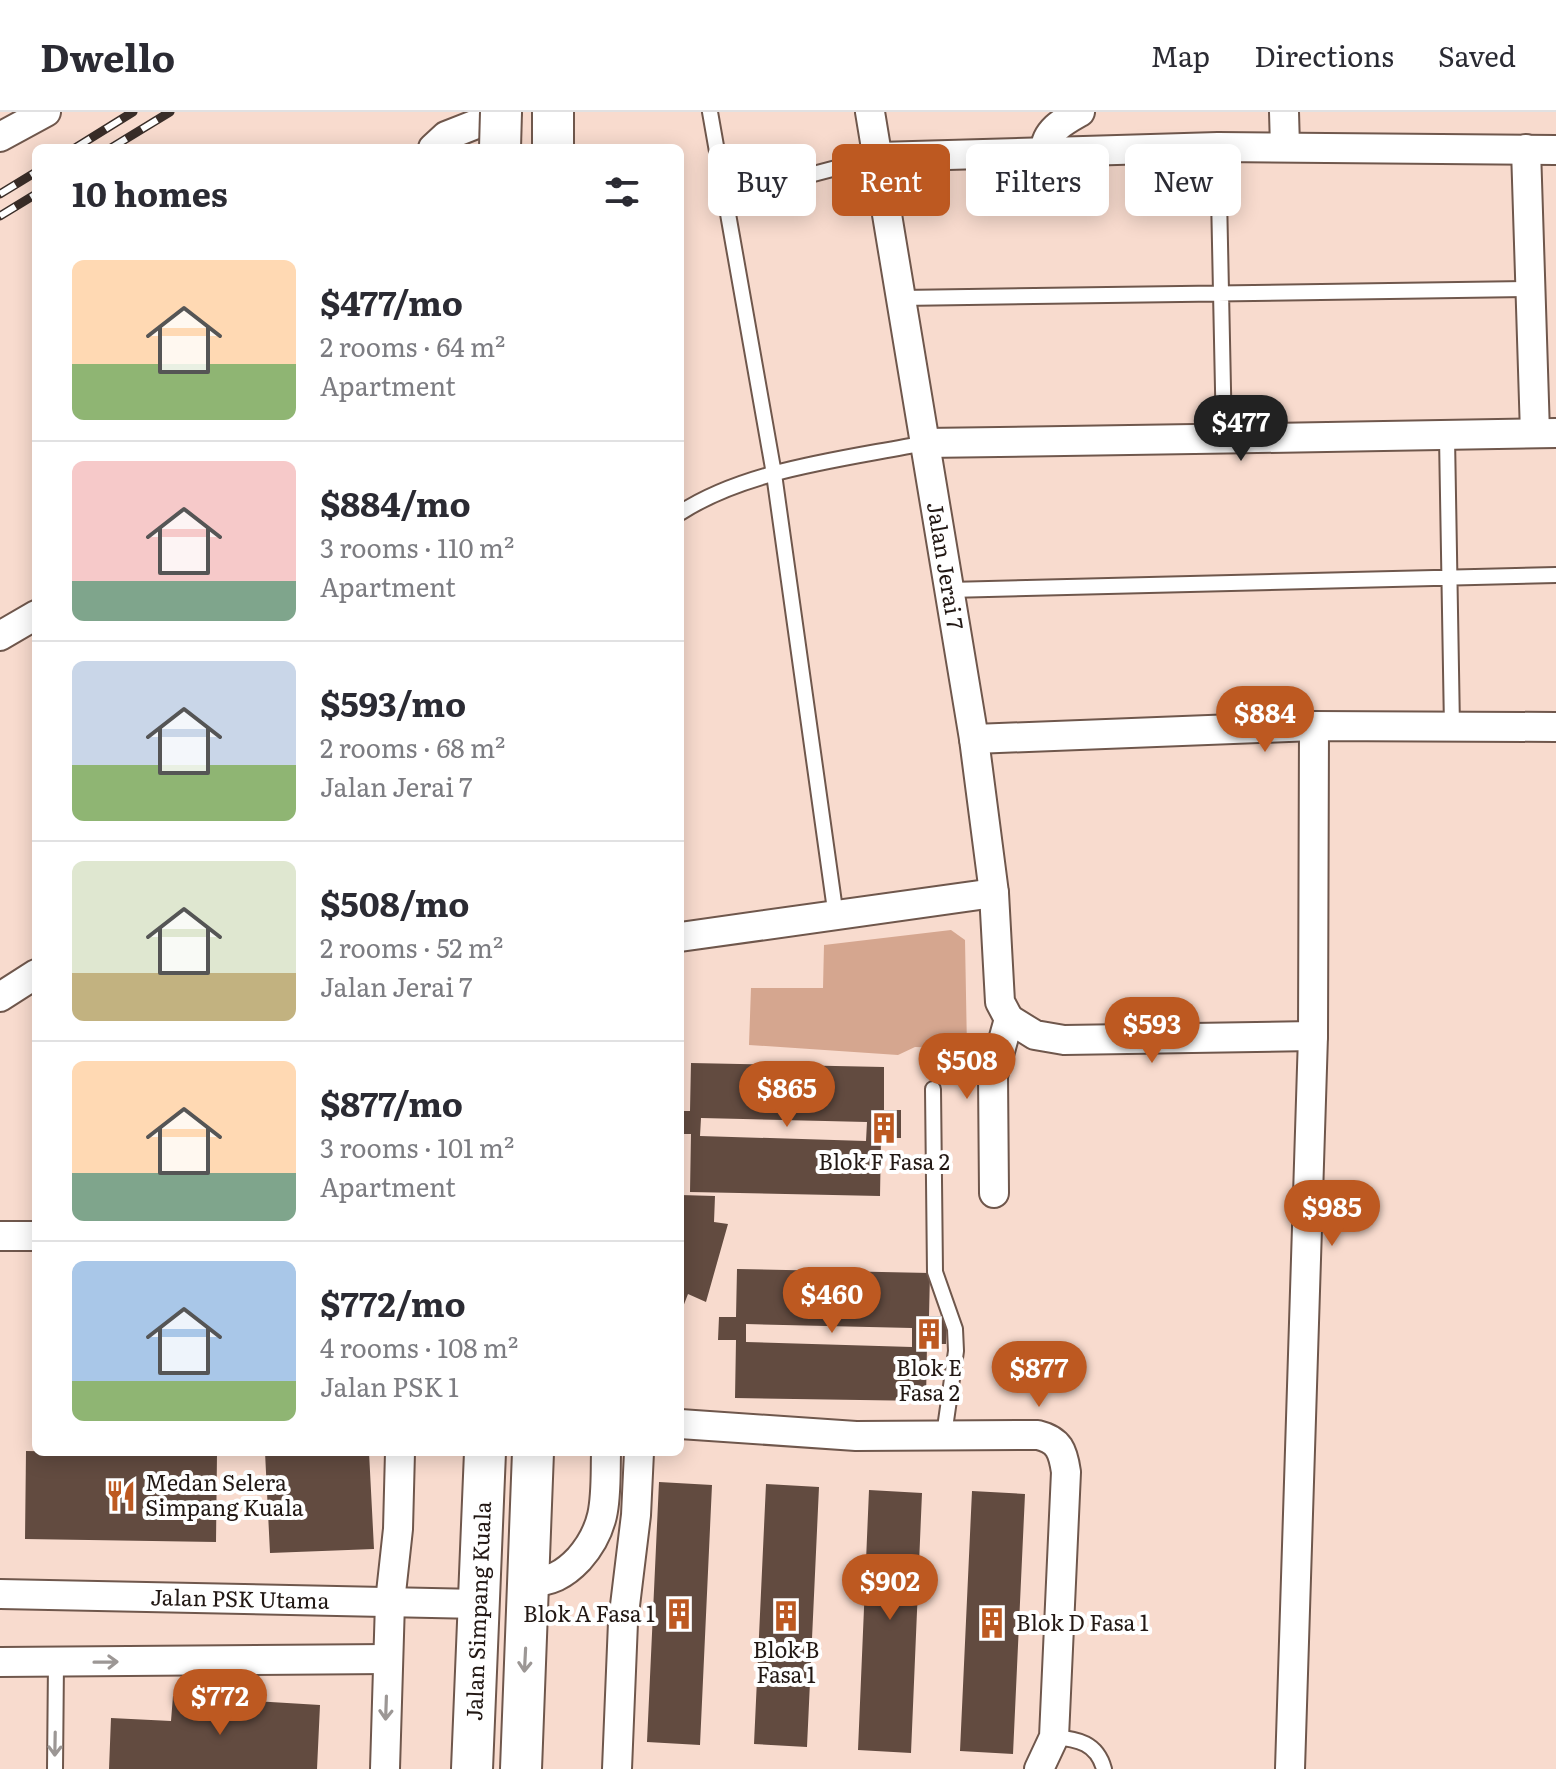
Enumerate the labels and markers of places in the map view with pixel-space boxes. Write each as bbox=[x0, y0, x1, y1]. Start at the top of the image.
pin: $477 bbox=[1194, 395, 1288, 463]
pin: $884 bbox=[1218, 686, 1312, 754]
pin: $593 bbox=[1105, 997, 1199, 1065]
pin: $508 bbox=[920, 1033, 1014, 1101]
pin: $865 bbox=[740, 1061, 834, 1129]
building icon: Blok F Fasa 2 bbox=[867, 1111, 901, 1145]
place label: Blok F Fasa 2 bbox=[818, 1144, 950, 1177]
pin: $985 bbox=[1285, 1180, 1379, 1248]
pin: $460 bbox=[785, 1267, 879, 1335]
building icon: Blok E Fasa 2 bbox=[912, 1317, 946, 1351]
pin: $877 bbox=[992, 1341, 1086, 1409]
place label: Blok E Fasa 2 bbox=[896, 1350, 962, 1408]
place label: Medan Selera Simpang Kuala bbox=[145, 1465, 304, 1523]
restaurant icon: Medan Selera Simpang Kuala bbox=[104, 1479, 138, 1513]
pin: $902 bbox=[843, 1554, 937, 1622]
place label: Blok A Fasa 1 bbox=[523, 1596, 655, 1629]
building icon: Blok A Fasa 1 bbox=[662, 1597, 696, 1631]
building icon: Blok B Fasa 1 bbox=[769, 1599, 803, 1633]
place label: Blok D Fasa 1 bbox=[1016, 1605, 1149, 1638]
building icon: Blok D Fasa 1 bbox=[975, 1606, 1009, 1640]
place label: Blok B Fasa 1 bbox=[753, 1632, 819, 1690]
pin: $772 bbox=[173, 1669, 267, 1737]

